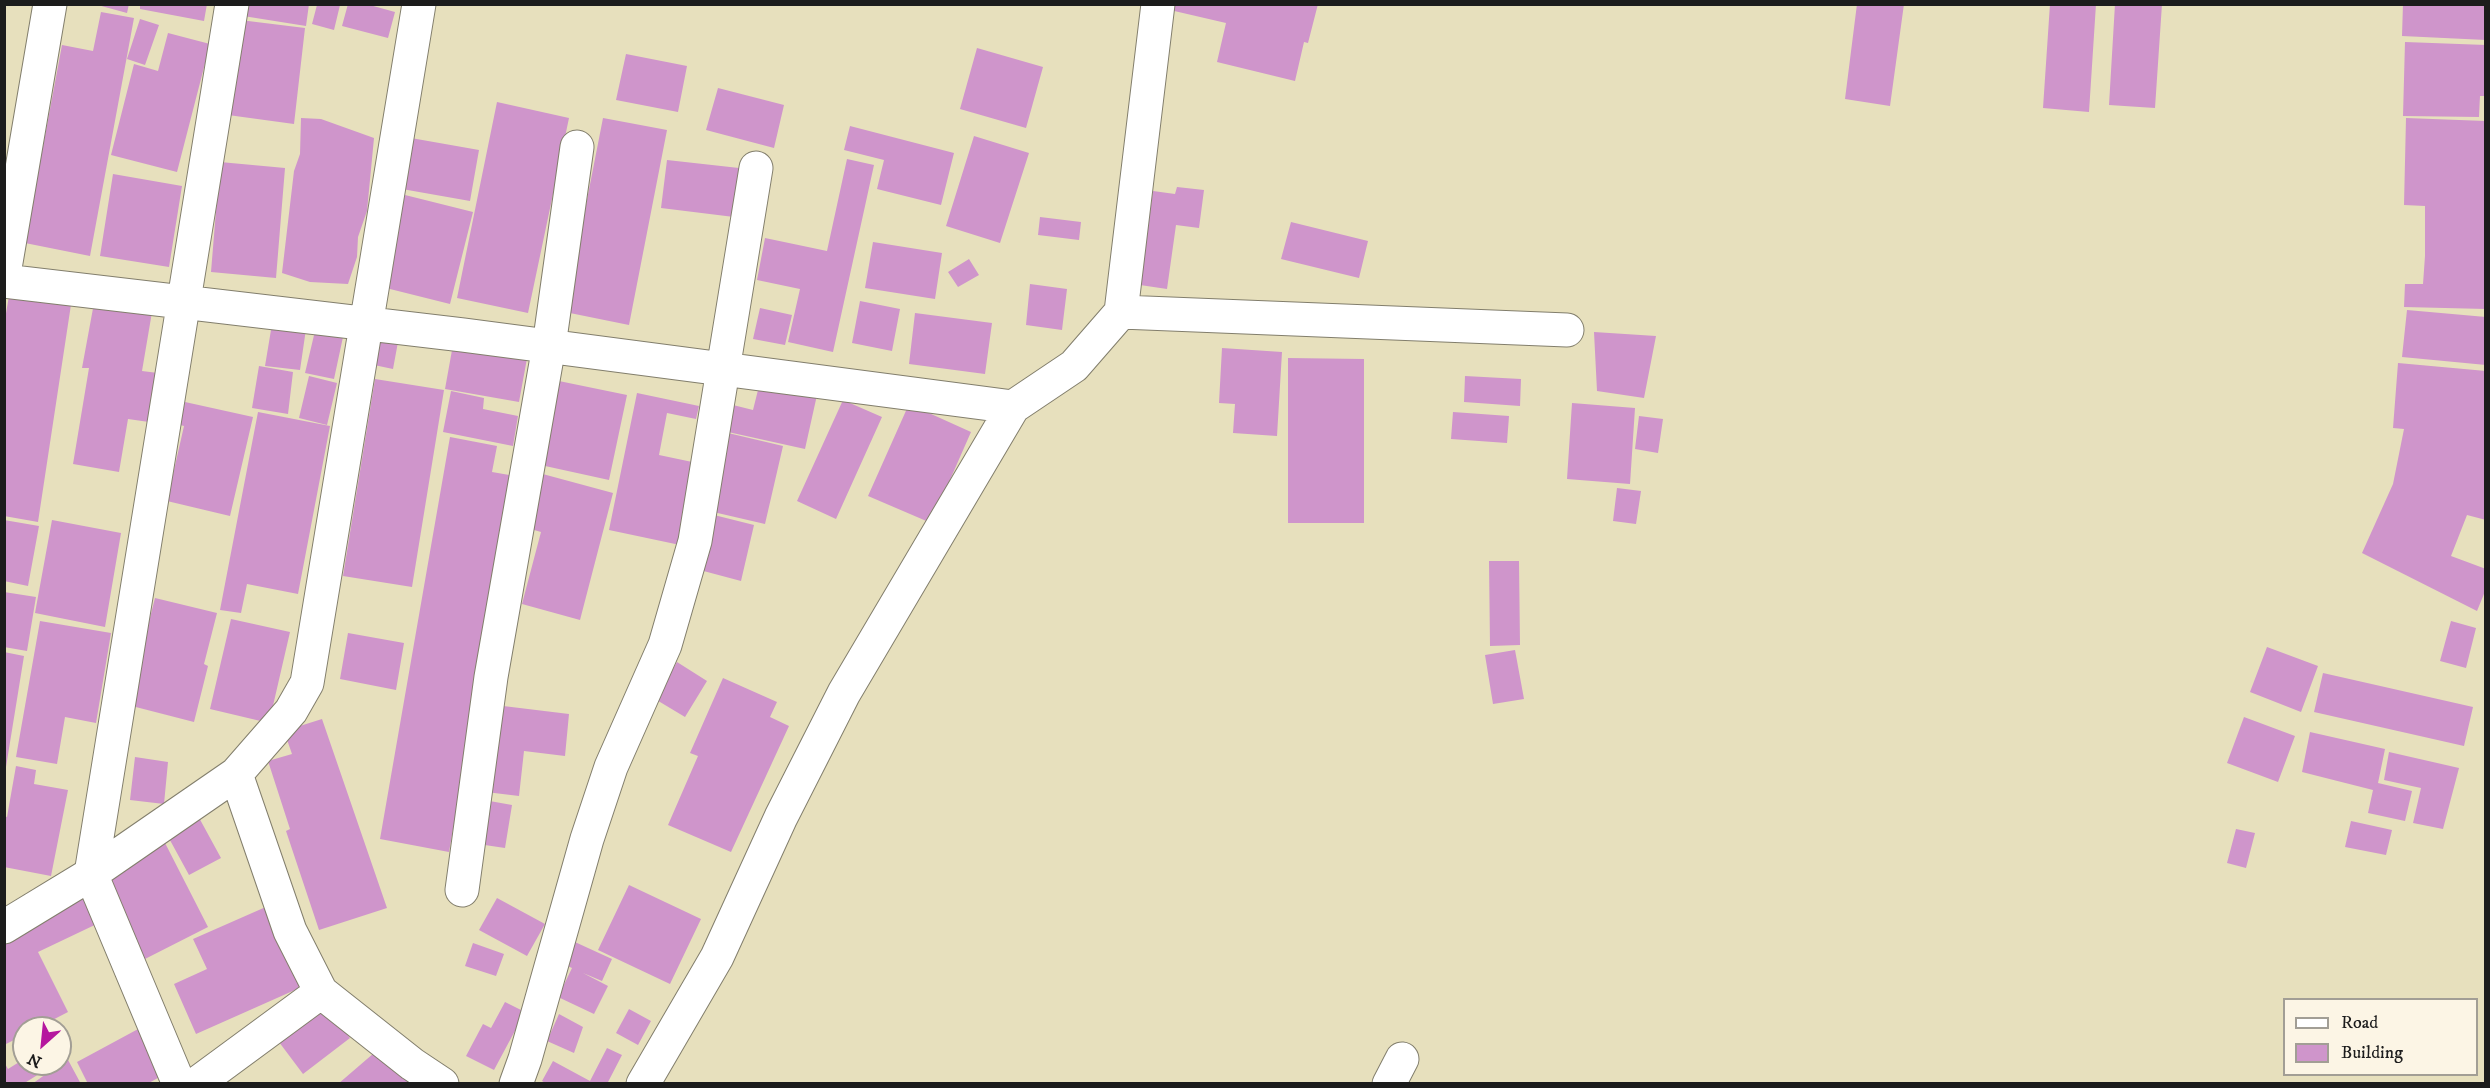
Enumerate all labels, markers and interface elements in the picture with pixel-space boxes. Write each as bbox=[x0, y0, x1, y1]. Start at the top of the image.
legend bbox=[2283, 998, 2478, 1076]
text: Road bbox=[2341, 1012, 2378, 1034]
north arrow bbox=[12, 1016, 72, 1076]
text: Building bbox=[2341, 1042, 2403, 1064]
text: N bbox=[24, 1048, 45, 1072]

